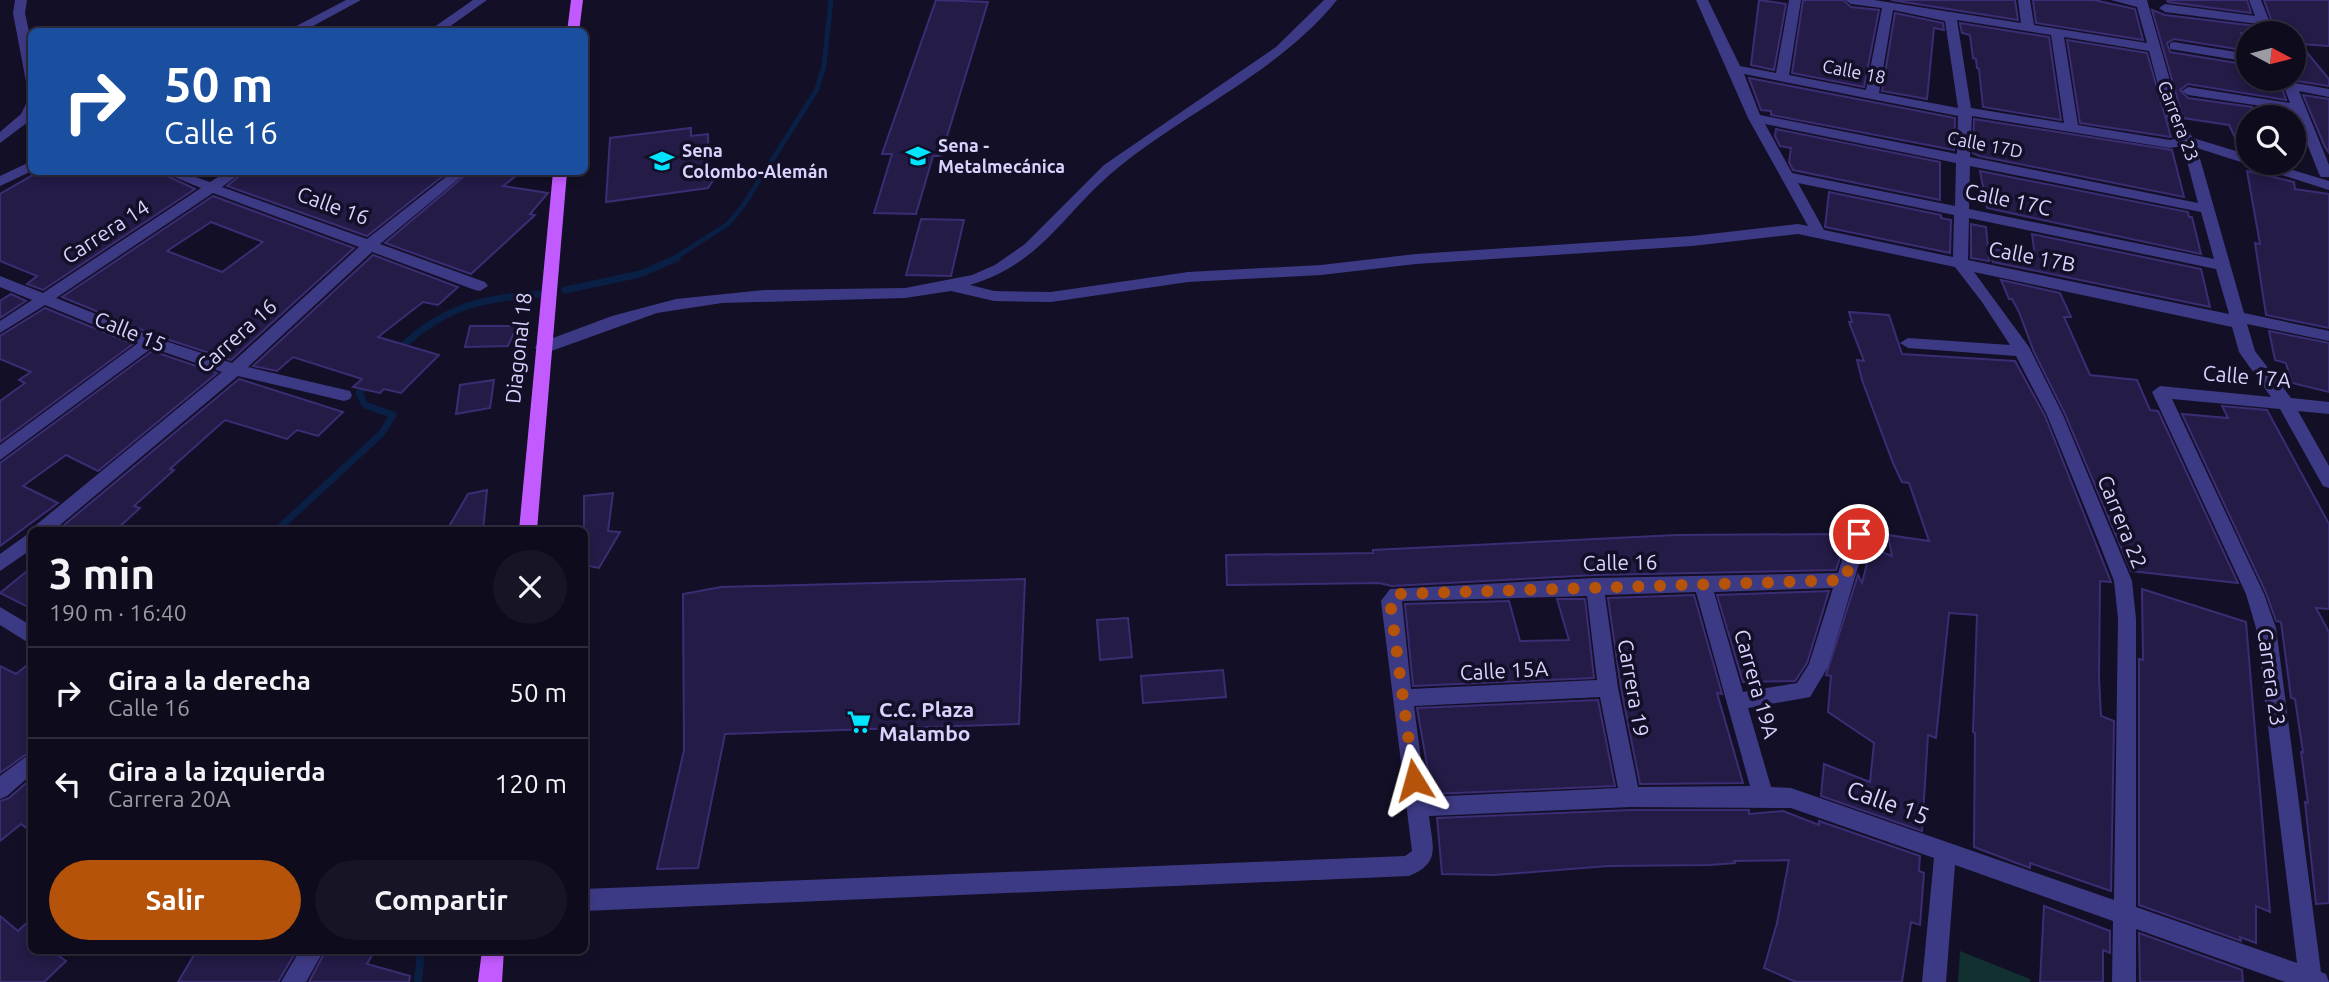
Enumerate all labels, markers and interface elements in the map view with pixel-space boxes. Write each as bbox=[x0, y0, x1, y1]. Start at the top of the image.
north arrow bbox=[2236, 21, 2306, 91]
map controls bbox=[2236, 21, 2306, 175]
street label: Calle 18 bbox=[1821, 55, 1888, 87]
icon: right bbox=[49, 56, 140, 147]
text: 50 m bbox=[164, 56, 273, 111]
street label: Carrera 23 bbox=[2154, 78, 2203, 164]
button: search bbox=[2236, 105, 2306, 175]
text: Calle 16 bbox=[164, 114, 278, 150]
street label: Calle 17D bbox=[1946, 127, 2025, 161]
place label: Sena - Metalmecánica bbox=[938, 135, 1065, 176]
place label: Sena Colombo-Alemán bbox=[682, 140, 828, 181]
school or university icon: Sena - Metalmecánica bbox=[904, 142, 932, 170]
school or university icon: Sena Colombo-Alemán bbox=[648, 147, 676, 175]
street label: Calle 17C bbox=[1963, 178, 2054, 220]
street label: Calle 16 bbox=[294, 181, 373, 229]
street label: Carrera 14 bbox=[58, 194, 153, 268]
street label: Calle 17B bbox=[1987, 236, 2078, 276]
street label: Diagonal 18 bbox=[500, 291, 536, 405]
street label: Carrera 16 bbox=[192, 293, 281, 377]
street label: Calle 15 bbox=[91, 306, 170, 356]
street label: Calle 17A bbox=[2202, 360, 2293, 392]
street label: Carrera 22 bbox=[2093, 472, 2152, 572]
pin bbox=[1829, 504, 1889, 564]
icon: arrive bbox=[1840, 515, 1878, 553]
street label: Calle 16 bbox=[1582, 549, 1658, 575]
text: 3 min bbox=[49, 550, 155, 597]
button: close bbox=[493, 550, 567, 624]
text: 190 m · 16:40 bbox=[49, 600, 187, 625]
street label: Carrera 23 bbox=[2253, 626, 2291, 727]
street label: Carrera 19A bbox=[1730, 627, 1784, 741]
street label: Carrera 19 bbox=[1614, 637, 1654, 738]
street label: Calle 15A bbox=[1459, 656, 1549, 684]
text: Gira a la derecha bbox=[108, 666, 311, 695]
icon: right bbox=[49, 674, 87, 712]
text: 50 m bbox=[509, 678, 567, 707]
text: Calle 16 bbox=[108, 695, 190, 720]
place label: C.C. Plaza Malambo bbox=[879, 697, 974, 745]
supermarket icon: C.C. Plaza Malambo bbox=[845, 708, 873, 736]
position arrow bbox=[1377, 743, 1451, 817]
text: Gira a la izquierda bbox=[108, 757, 326, 786]
icon: left bbox=[49, 765, 87, 803]
text: 120 m bbox=[495, 769, 567, 798]
street label: Calle 15 bbox=[1843, 775, 1933, 830]
text: Carrera 20A bbox=[108, 786, 231, 811]
button: Salir bbox=[49, 860, 301, 940]
button: Compartir bbox=[315, 860, 567, 940]

